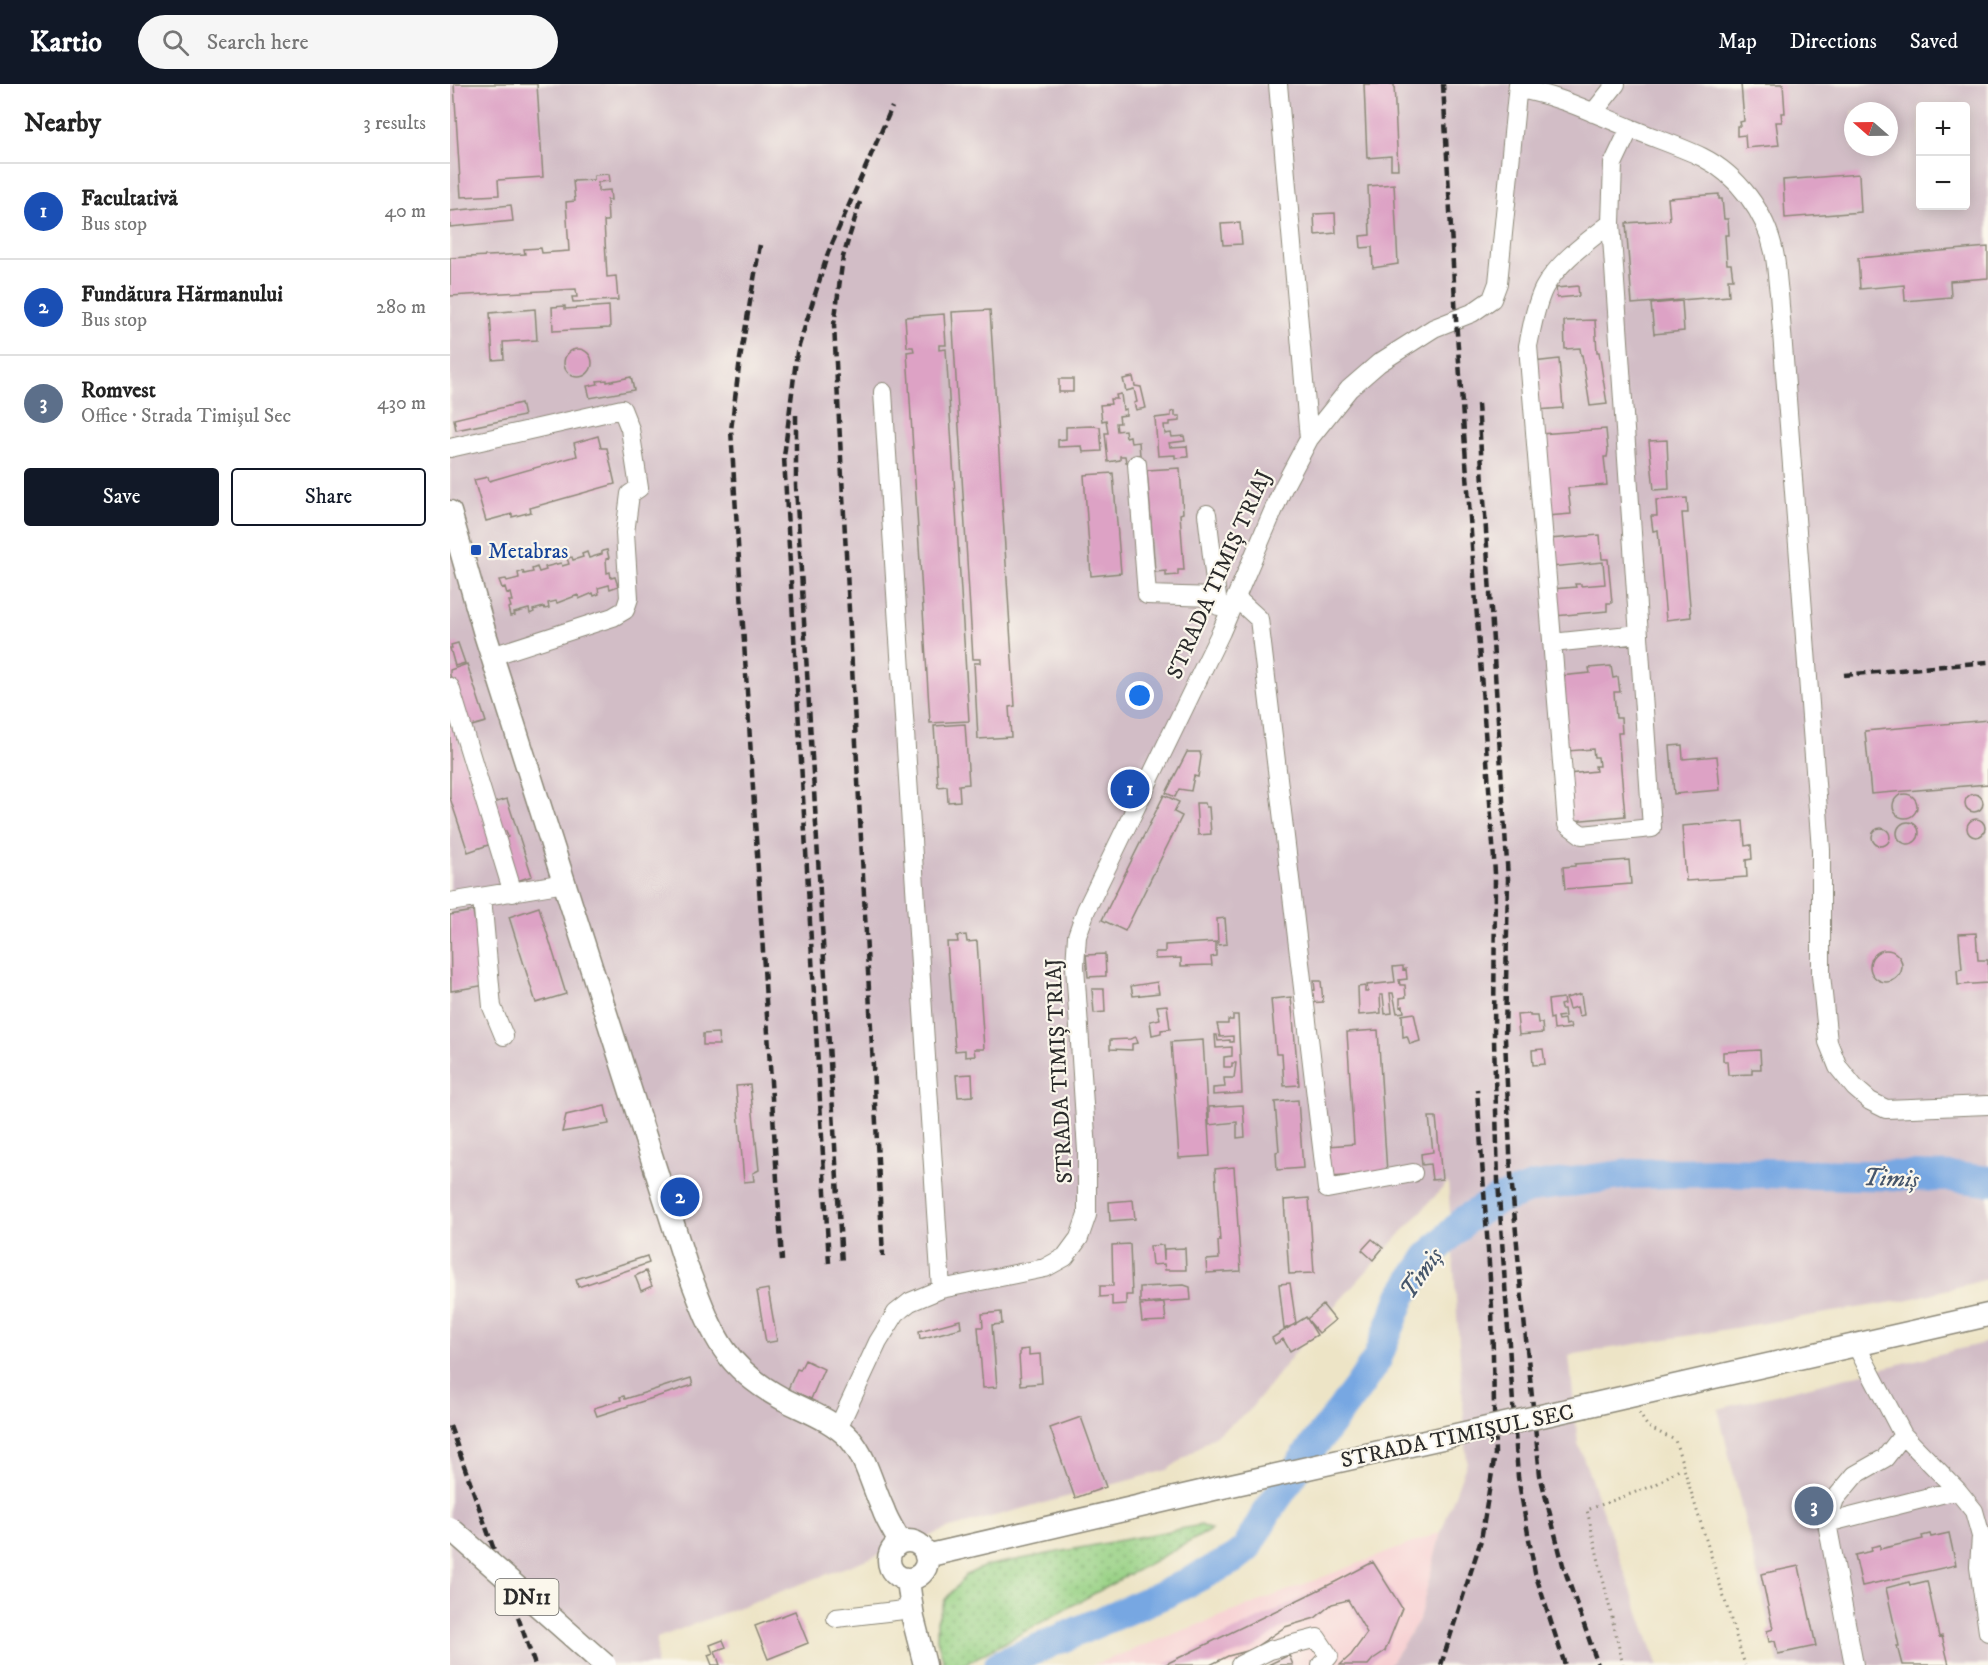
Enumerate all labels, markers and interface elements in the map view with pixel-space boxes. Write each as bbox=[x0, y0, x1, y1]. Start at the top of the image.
search box bbox=[138, 15, 558, 69]
text: Kartio bbox=[30, 25, 102, 60]
icon: search bbox=[159, 26, 192, 59]
text: Search here bbox=[207, 29, 309, 56]
text: Map bbox=[1718, 29, 1757, 55]
text: Directions bbox=[1790, 29, 1877, 55]
text: Saved bbox=[1910, 29, 1958, 55]
north arrow bbox=[1844, 102, 1898, 156]
map controls bbox=[1916, 102, 1970, 210]
button: + bbox=[1916, 102, 1970, 156]
text: Nearby bbox=[24, 107, 101, 140]
text: 3 results bbox=[363, 111, 426, 136]
button: − bbox=[1916, 156, 1970, 210]
text: Facultativă bbox=[81, 185, 178, 212]
text: 1 bbox=[40, 199, 47, 224]
text: 40 m bbox=[384, 199, 426, 224]
text: Bus stop bbox=[81, 212, 147, 237]
text: Fundătura Hărmanului bbox=[81, 281, 283, 308]
text: 2 bbox=[39, 295, 48, 320]
text: 280 m bbox=[376, 295, 426, 320]
text: Bus stop bbox=[81, 308, 147, 333]
text: Romvest bbox=[81, 377, 156, 404]
text: 3 bbox=[40, 391, 47, 416]
text: 430 m bbox=[377, 391, 426, 416]
text: Office · Strada Timișul Sec bbox=[81, 404, 291, 429]
street label: STRADA TIMIȘ TRIAJ bbox=[1161, 466, 1278, 683]
button: Save bbox=[24, 468, 219, 526]
button: Share bbox=[231, 468, 426, 526]
place label: Metabras bbox=[488, 538, 568, 565]
marker: Metabras bbox=[469, 543, 483, 557]
your location bbox=[1125, 681, 1154, 710]
pin: 1 bbox=[1110, 766, 1150, 812]
street label: STRADA TIMIȘ TRIAJ bbox=[1040, 957, 1079, 1184]
water label: Timiș bbox=[1863, 1163, 1920, 1195]
pin: 2 bbox=[660, 1174, 700, 1220]
water label: Timiș bbox=[1394, 1242, 1450, 1305]
street label: STRADA TIMIȘUL SEC bbox=[1338, 1399, 1576, 1474]
pin: 3 bbox=[1794, 1484, 1834, 1528]
road number: DN11 bbox=[496, 1579, 559, 1615]

